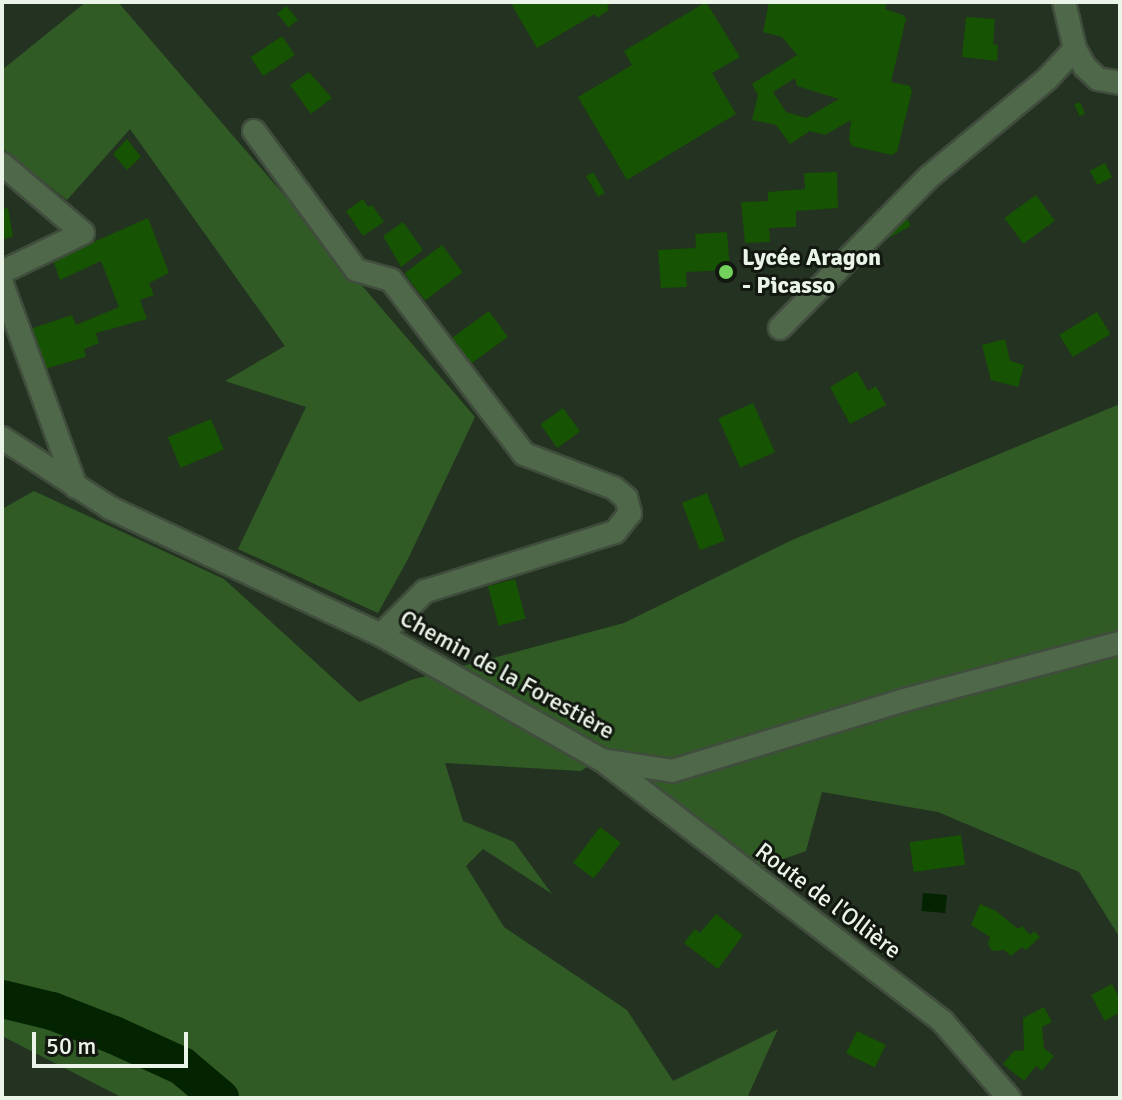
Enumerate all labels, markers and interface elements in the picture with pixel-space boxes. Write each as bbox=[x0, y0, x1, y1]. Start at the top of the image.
place label: Lycée Aragon - Picasso bbox=[742, 244, 881, 300]
marker: Lycée Aragon - Picasso bbox=[717, 263, 735, 281]
street label: Chemin de la Forestière bbox=[395, 604, 619, 746]
street label: Route de l'Ollière bbox=[750, 837, 906, 965]
scale bar bbox=[36, 1016, 192, 1066]
text: 50 m bbox=[46, 1031, 96, 1061]

